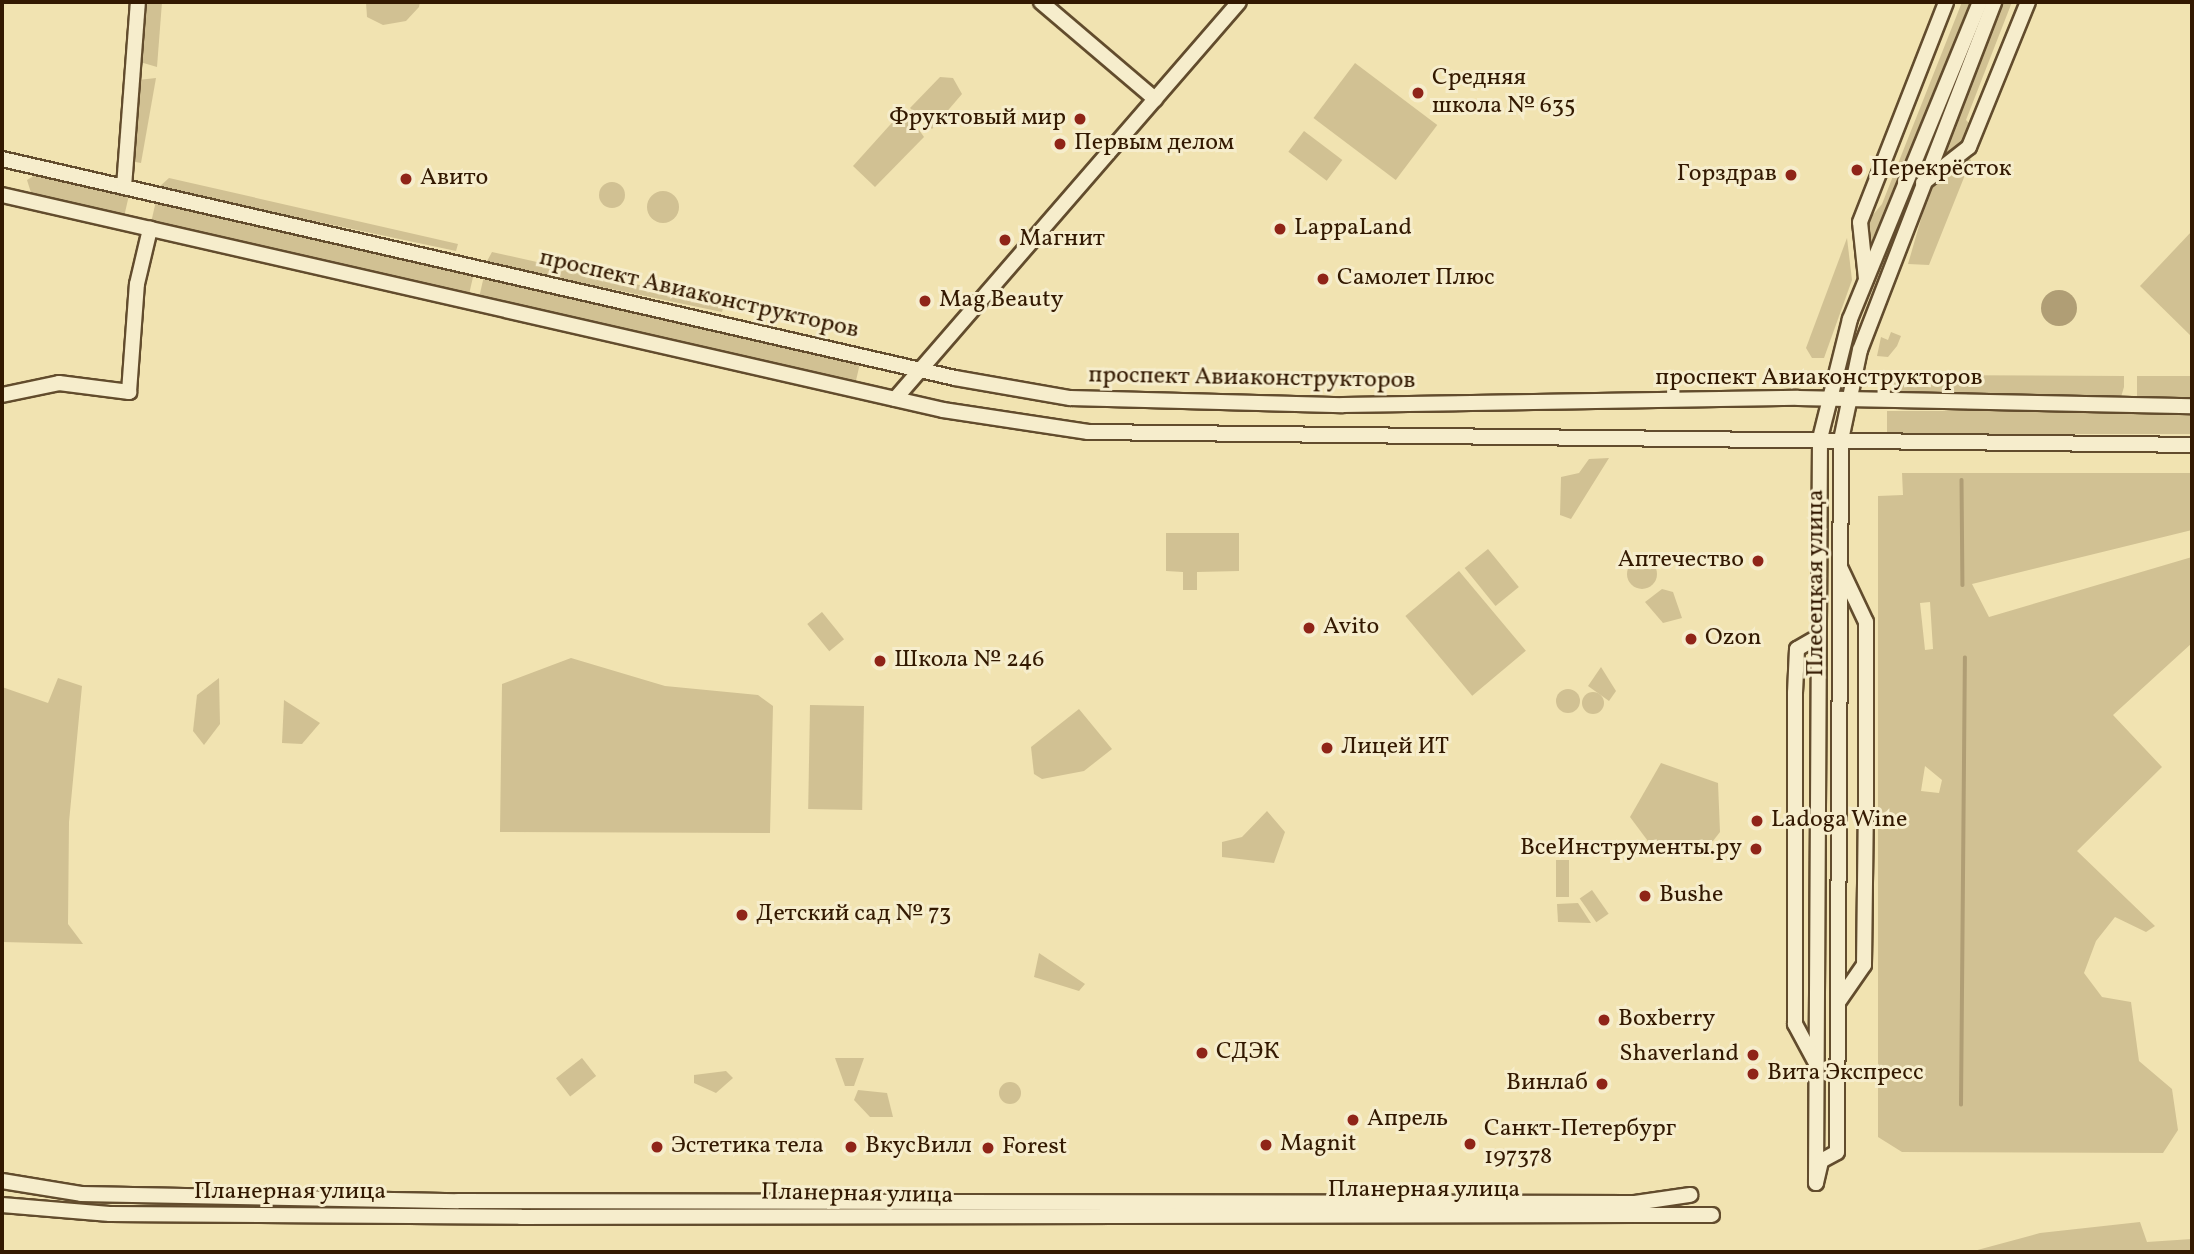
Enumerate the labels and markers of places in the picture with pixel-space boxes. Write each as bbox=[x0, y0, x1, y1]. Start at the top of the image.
place label: Средняя школа № 635 bbox=[1432, 65, 1575, 121]
marker: Средняя школа № 635 bbox=[1410, 85, 1426, 101]
place label: Фруктовый мир bbox=[889, 105, 1066, 133]
marker: Фруктовый мир bbox=[1072, 111, 1088, 127]
place label: Первым делом bbox=[1074, 130, 1234, 158]
marker: Первым делом bbox=[1052, 136, 1068, 152]
place label: Перекрёсток bbox=[1871, 156, 2012, 184]
place label: Горздрав bbox=[1677, 161, 1777, 189]
marker: Перекрёсток bbox=[1849, 162, 1865, 178]
place label: Авито bbox=[420, 165, 488, 193]
marker: Горздрав bbox=[1783, 167, 1799, 183]
marker: Авито bbox=[398, 171, 414, 187]
place label: LappaLand bbox=[1294, 215, 1412, 243]
marker: LappaLand bbox=[1272, 221, 1288, 237]
place label: Магнит bbox=[1019, 226, 1105, 254]
marker: Магнит bbox=[997, 232, 1013, 248]
place label: Самолет Плюс bbox=[1337, 265, 1495, 293]
marker: Самолет Плюс bbox=[1315, 271, 1331, 287]
place label: Mag Beauty bbox=[939, 287, 1064, 315]
marker: Mag Beauty bbox=[917, 293, 933, 309]
place label: Аптечество bbox=[1618, 547, 1744, 575]
marker: Аптечество bbox=[1750, 553, 1766, 569]
place label: Avito bbox=[1323, 614, 1379, 642]
marker: Avito bbox=[1301, 620, 1317, 636]
place label: Ozon bbox=[1705, 625, 1762, 653]
marker: Ozon bbox=[1683, 631, 1699, 647]
place label: Школа № 246 bbox=[894, 647, 1045, 675]
marker: Школа № 246 bbox=[872, 653, 888, 669]
place label: Лицей ИТ bbox=[1341, 734, 1449, 762]
marker: Лицей ИТ bbox=[1319, 740, 1335, 756]
place label: Ladoga Wine bbox=[1771, 807, 1908, 835]
marker: Ladoga Wine bbox=[1749, 813, 1765, 829]
place label: ВсеИнструменты.ру bbox=[1520, 835, 1742, 863]
marker: ВсеИнструменты.ру bbox=[1748, 841, 1764, 857]
place label: Bushe bbox=[1659, 882, 1723, 910]
marker: Bushe bbox=[1637, 888, 1653, 904]
place label: Детский сад № 73 bbox=[756, 901, 951, 929]
marker: Детский сад № 73 bbox=[734, 907, 750, 923]
place label: Boxberry bbox=[1618, 1006, 1715, 1034]
marker: Boxberry bbox=[1596, 1012, 1612, 1028]
place label: СДЭК bbox=[1216, 1039, 1280, 1067]
place label: Shaverland bbox=[1619, 1041, 1739, 1069]
marker: СДЭК bbox=[1194, 1045, 1210, 1061]
marker: Shaverland bbox=[1745, 1047, 1761, 1063]
place label: Вита Экспресс bbox=[1767, 1060, 1924, 1088]
marker: Вита Экспресс bbox=[1745, 1066, 1761, 1082]
place label: Винлаб bbox=[1506, 1070, 1588, 1098]
marker: Винлаб bbox=[1594, 1076, 1610, 1092]
place label: Апрель bbox=[1367, 1106, 1448, 1134]
marker: Апрель bbox=[1345, 1112, 1361, 1128]
place label: Санкт-Петербург 197378 bbox=[1484, 1116, 1676, 1172]
place label: Magnit bbox=[1280, 1131, 1357, 1159]
place label: Эстетика тела bbox=[671, 1133, 825, 1161]
place label: ВкусВилл bbox=[865, 1133, 972, 1161]
place label: Forest bbox=[1002, 1134, 1067, 1162]
marker: Санкт-Петербург 197378 bbox=[1462, 1136, 1478, 1152]
marker: Magnit bbox=[1258, 1137, 1274, 1153]
marker: Эстетика тела bbox=[649, 1139, 665, 1155]
marker: ВкусВилл bbox=[843, 1139, 859, 1155]
marker: Forest bbox=[980, 1140, 996, 1156]

